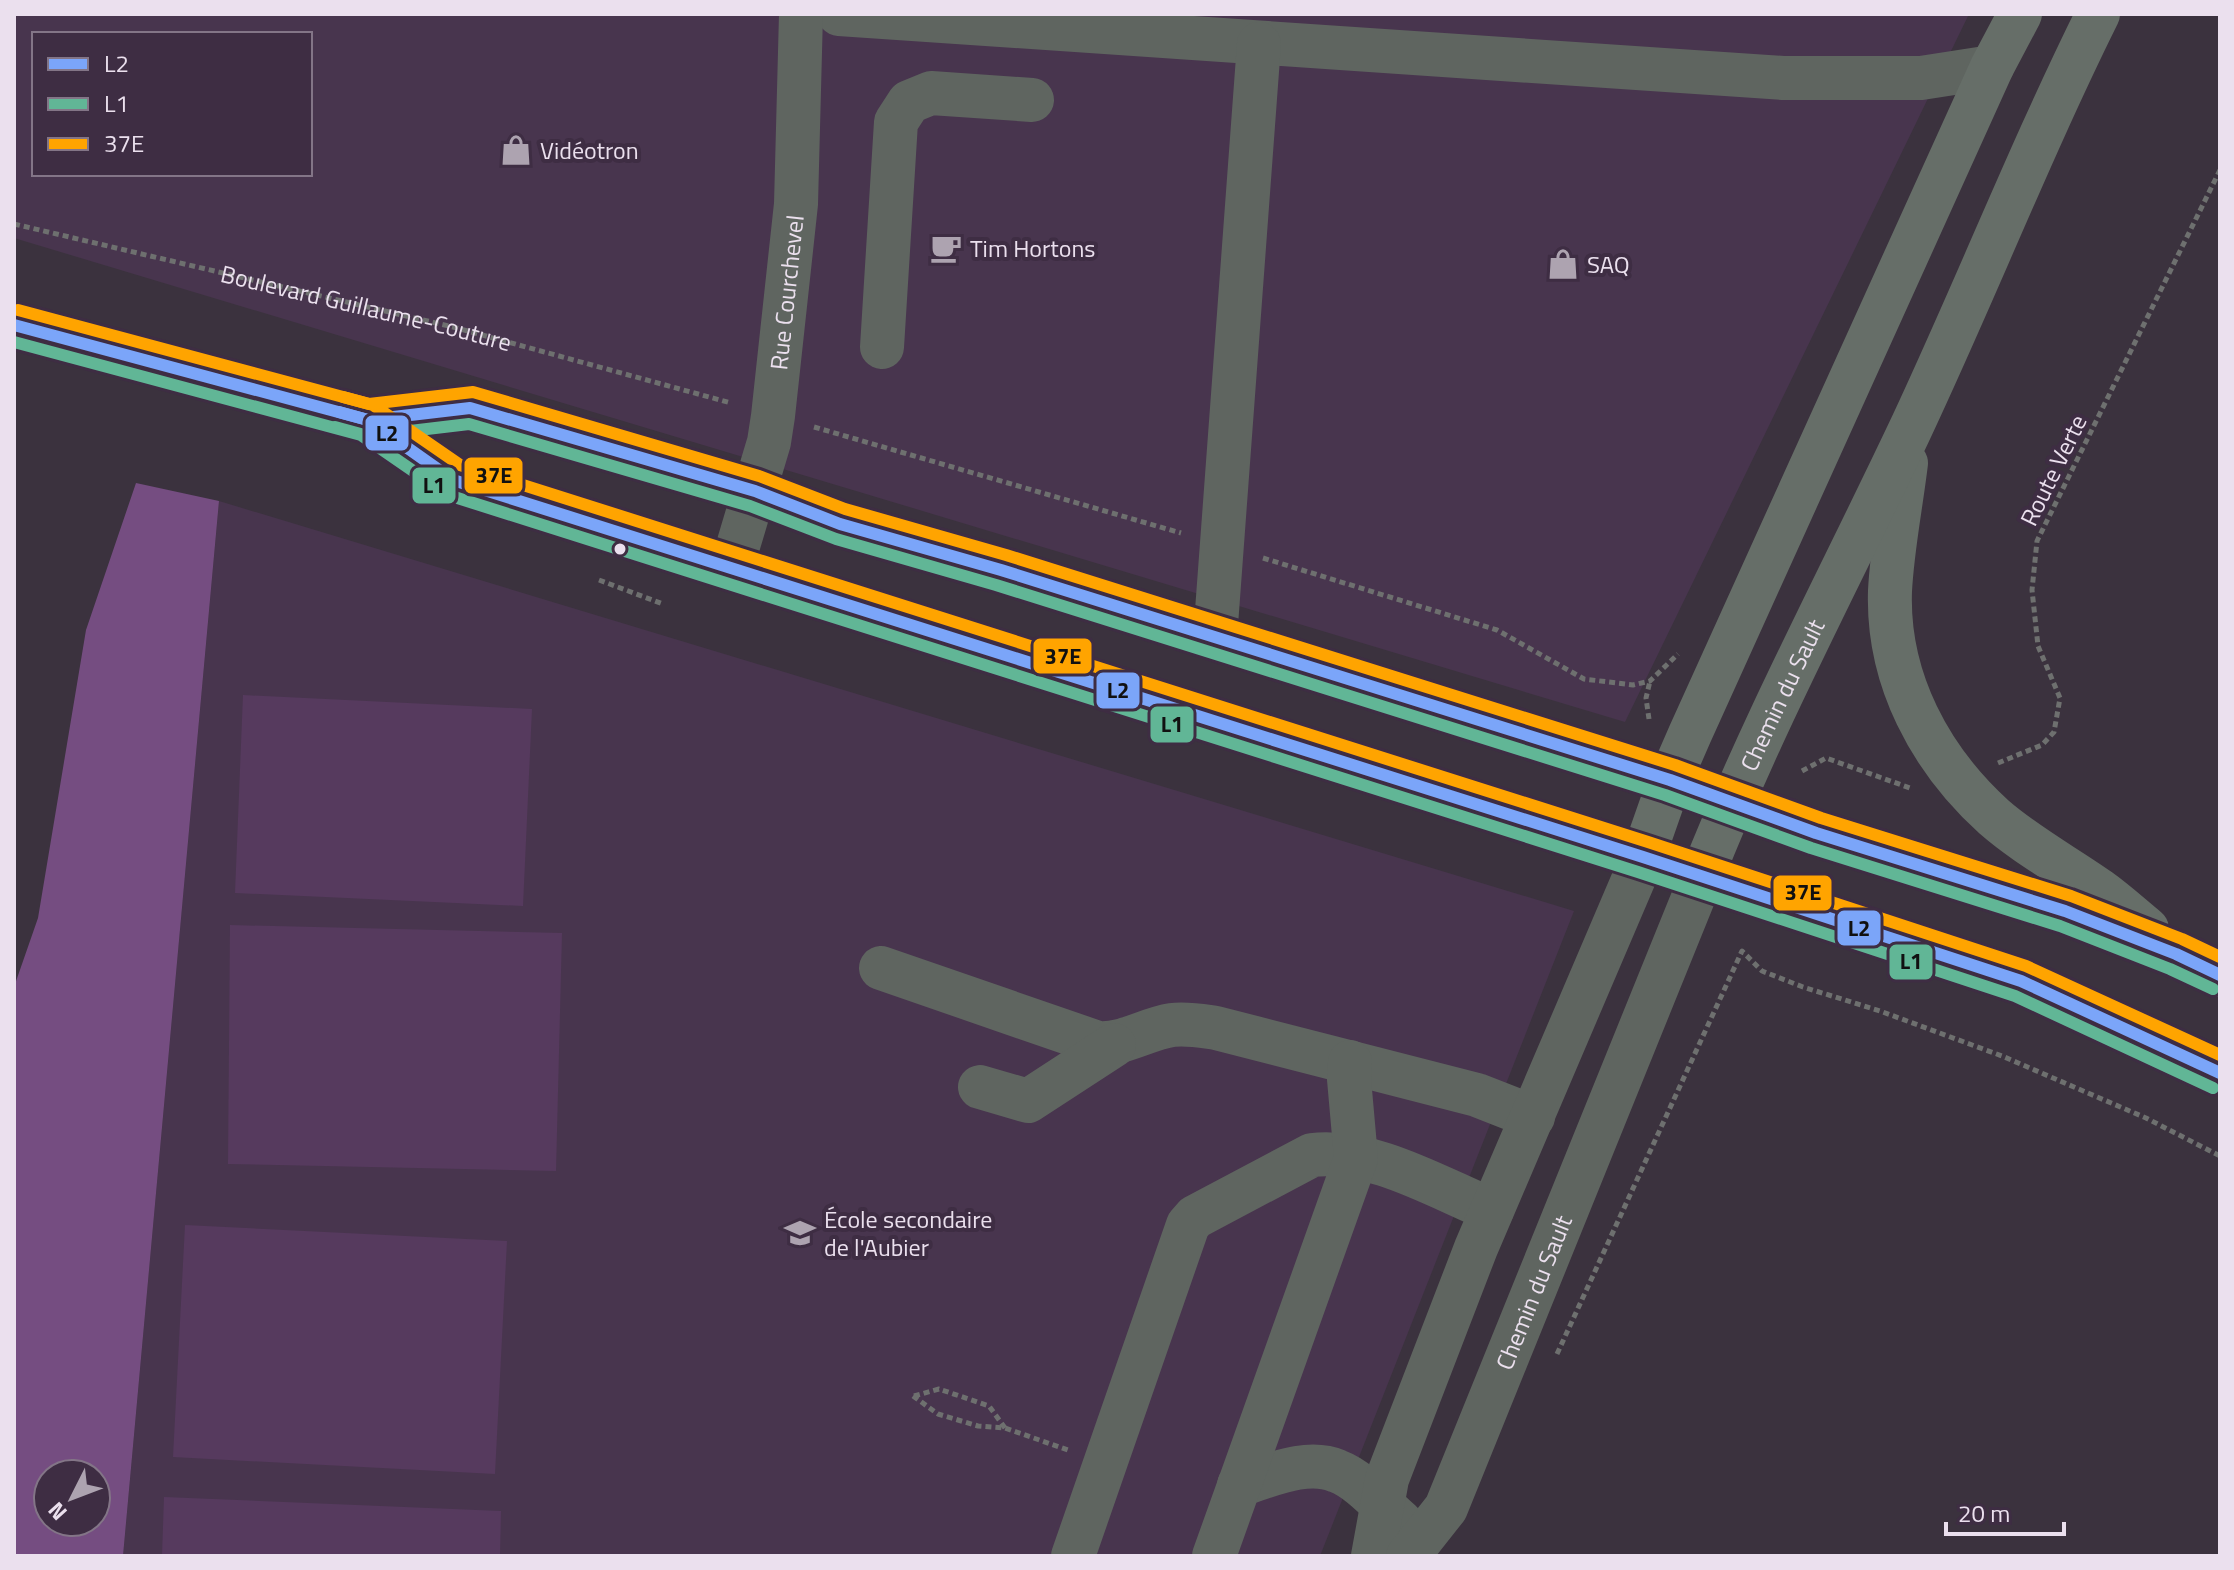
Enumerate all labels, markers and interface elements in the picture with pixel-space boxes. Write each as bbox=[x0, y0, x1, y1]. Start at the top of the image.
legend bbox=[32, 32, 312, 176]
text: L2 bbox=[104, 45, 129, 81]
text: L1 bbox=[104, 85, 129, 121]
text: 37E bbox=[104, 125, 144, 161]
place label: Vidéotron bbox=[540, 132, 639, 168]
shop icon: Vidéotron bbox=[499, 133, 533, 167]
street label: Rue Courchevel bbox=[760, 213, 813, 372]
place label: Tim Hortons bbox=[970, 230, 1095, 266]
cafe icon: Tim Hortons bbox=[929, 231, 963, 265]
place label: SAQ bbox=[1587, 246, 1630, 282]
shop icon: SAQ bbox=[1546, 247, 1580, 281]
street label: Boulevard Guillaume-Couture bbox=[217, 255, 516, 360]
street label: Route Verte bbox=[2011, 408, 2095, 532]
line badge: L2 bbox=[364, 414, 410, 452]
text: L2 bbox=[376, 416, 398, 450]
line badge: 37E bbox=[463, 456, 524, 495]
text: 37E bbox=[476, 458, 512, 492]
line badge: L1 bbox=[411, 466, 457, 505]
text: L1 bbox=[423, 468, 445, 502]
unlabelled marker bbox=[612, 541, 628, 557]
street label: Chemin du Sault bbox=[1731, 612, 1834, 777]
line badge: 37E bbox=[1032, 637, 1093, 675]
text: 37E bbox=[1045, 639, 1081, 673]
line badge: L2 bbox=[1095, 671, 1141, 710]
text: L2 bbox=[1107, 673, 1129, 707]
line badge: L1 bbox=[1149, 705, 1195, 744]
text: L1 bbox=[1161, 707, 1183, 741]
line badge: 37E bbox=[1772, 874, 1833, 912]
text: 37E bbox=[1785, 875, 1821, 909]
line badge: L2 bbox=[1836, 909, 1882, 947]
text: L2 bbox=[1848, 911, 1870, 945]
line badge: L1 bbox=[1888, 943, 1934, 981]
text: L1 bbox=[1900, 944, 1922, 978]
place label: École secondaire de l'Aubier bbox=[824, 1201, 992, 1265]
street label: Chemin du Sault bbox=[1486, 1209, 1581, 1375]
school or university icon: École secondaire de l'Aubier bbox=[783, 1216, 817, 1250]
north arrow bbox=[32, 1458, 112, 1538]
scale bar bbox=[1946, 1486, 2064, 1536]
text: N bbox=[39, 1494, 75, 1528]
text: 20 m bbox=[1958, 1495, 2010, 1531]

